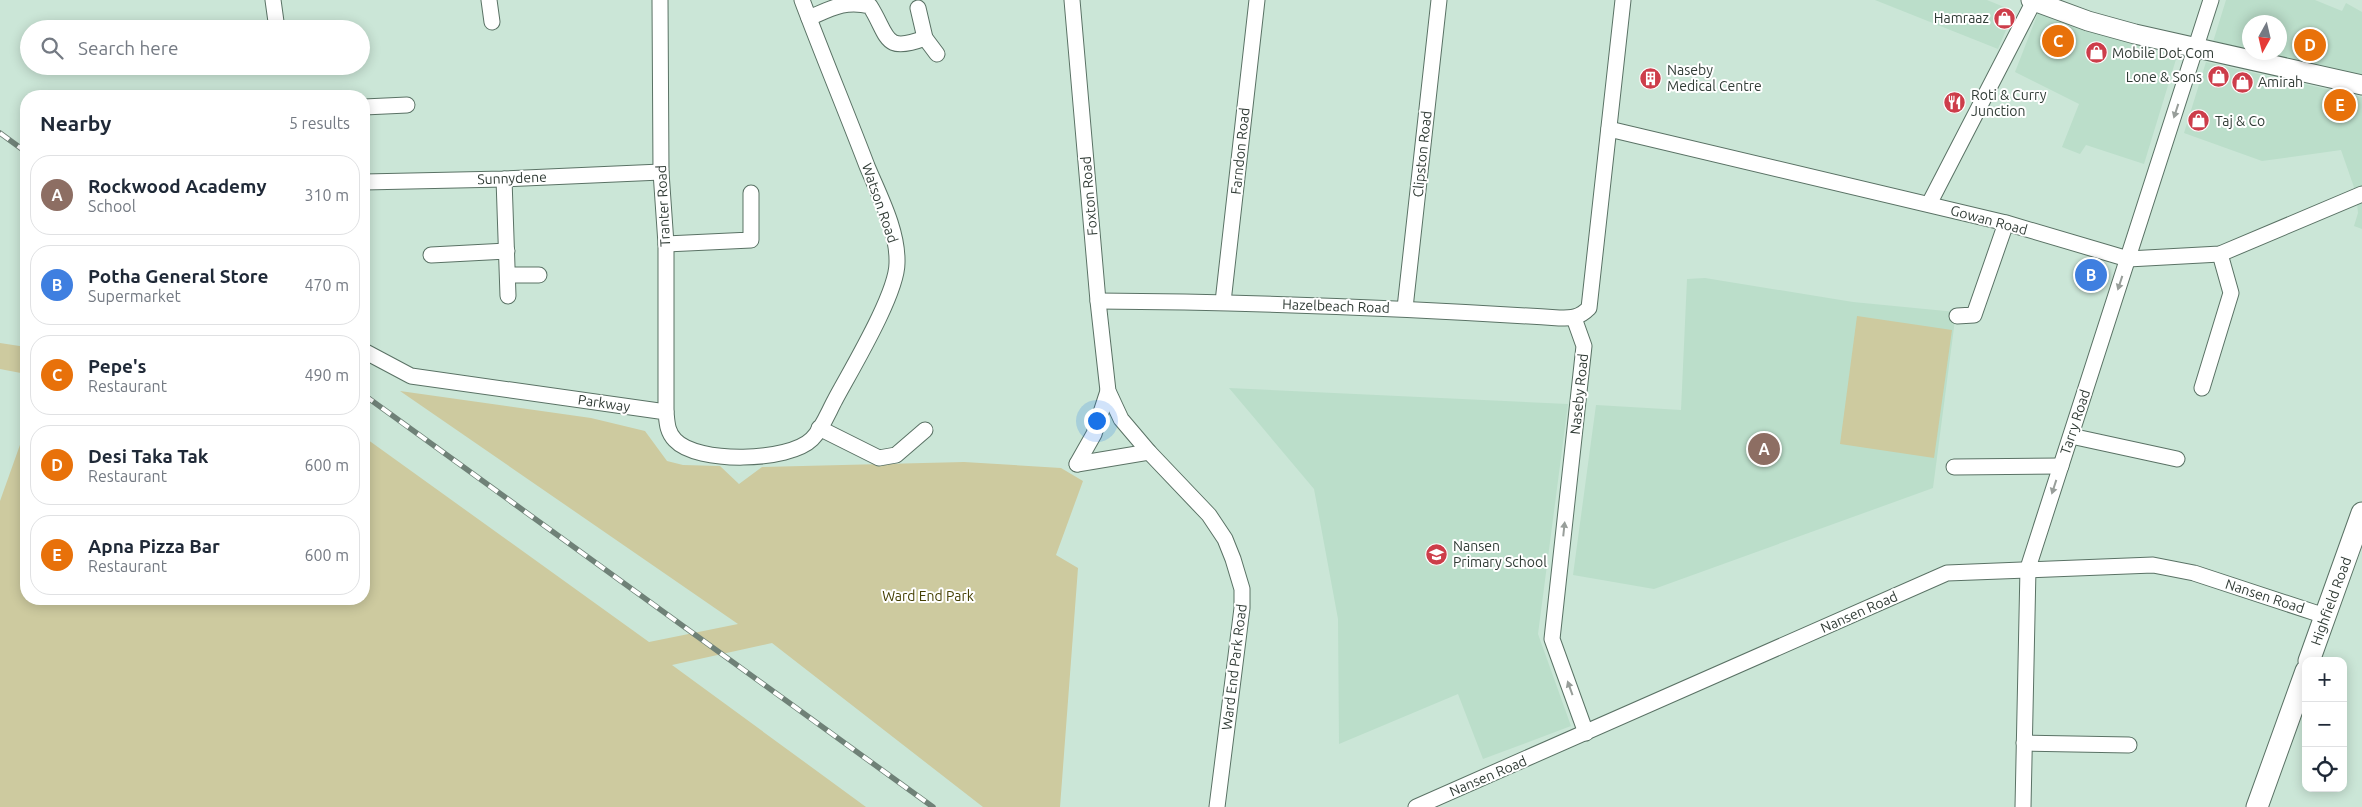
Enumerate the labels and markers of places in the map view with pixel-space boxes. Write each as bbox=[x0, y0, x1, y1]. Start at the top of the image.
shop icon: Hamraaz bbox=[1993, 6, 2017, 30]
place label: Hamraaz bbox=[1934, 10, 1989, 26]
pin: C bbox=[2042, 22, 2074, 60]
pin: D bbox=[2294, 26, 2326, 64]
shop icon: Mobile Dot Com bbox=[2084, 41, 2108, 65]
place label: Mobile Dot Com bbox=[2112, 45, 2214, 61]
place label: Naseby Medical Centre bbox=[1667, 62, 1762, 94]
shop icon: Lone & Sons bbox=[2206, 65, 2230, 89]
building icon: Naseby Medical Centre bbox=[1639, 66, 1663, 90]
place label: Lone & Sons bbox=[2126, 69, 2202, 85]
shop icon: Amirah bbox=[2230, 70, 2254, 94]
place label: Amirah bbox=[2258, 74, 2303, 90]
pin: E bbox=[2324, 86, 2356, 124]
place label: Roti & Curry Junction bbox=[1971, 87, 2047, 119]
restaurant icon: Roti & Curry Junction bbox=[1943, 91, 1967, 115]
shop icon: Taj & Co bbox=[2187, 109, 2211, 133]
place label: Taj & Co bbox=[2215, 113, 2265, 129]
pin: B bbox=[2075, 256, 2107, 294]
pin: A bbox=[1748, 430, 1780, 468]
place label: Nansen Primary School bbox=[1453, 538, 1547, 570]
school or university icon: Nansen Primary School bbox=[1425, 542, 1449, 566]

